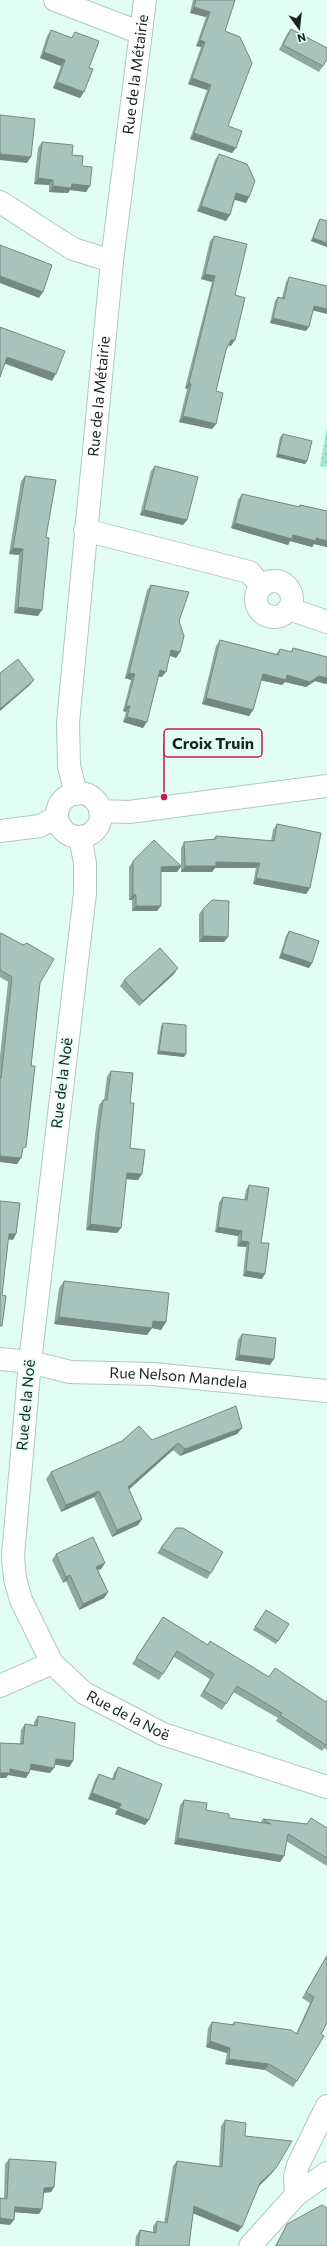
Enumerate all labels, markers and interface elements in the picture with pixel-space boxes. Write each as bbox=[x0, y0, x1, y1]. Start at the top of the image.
north arrow bbox=[279, 8, 319, 48]
street label: Rue de la Métairie bbox=[118, 13, 151, 135]
text: N bbox=[296, 31, 307, 45]
street label: Rue de la Métairie bbox=[83, 335, 113, 457]
callout: Croix Truin bbox=[164, 729, 262, 757]
text: Croix Truin bbox=[172, 733, 254, 752]
street label: Rue de la Noë bbox=[47, 1036, 76, 1129]
street label: Rue de la Noë bbox=[12, 1359, 38, 1451]
street label: Rue Nelson Mandela bbox=[109, 1363, 248, 1391]
street label: Rue de la Noë bbox=[84, 1686, 172, 1744]

